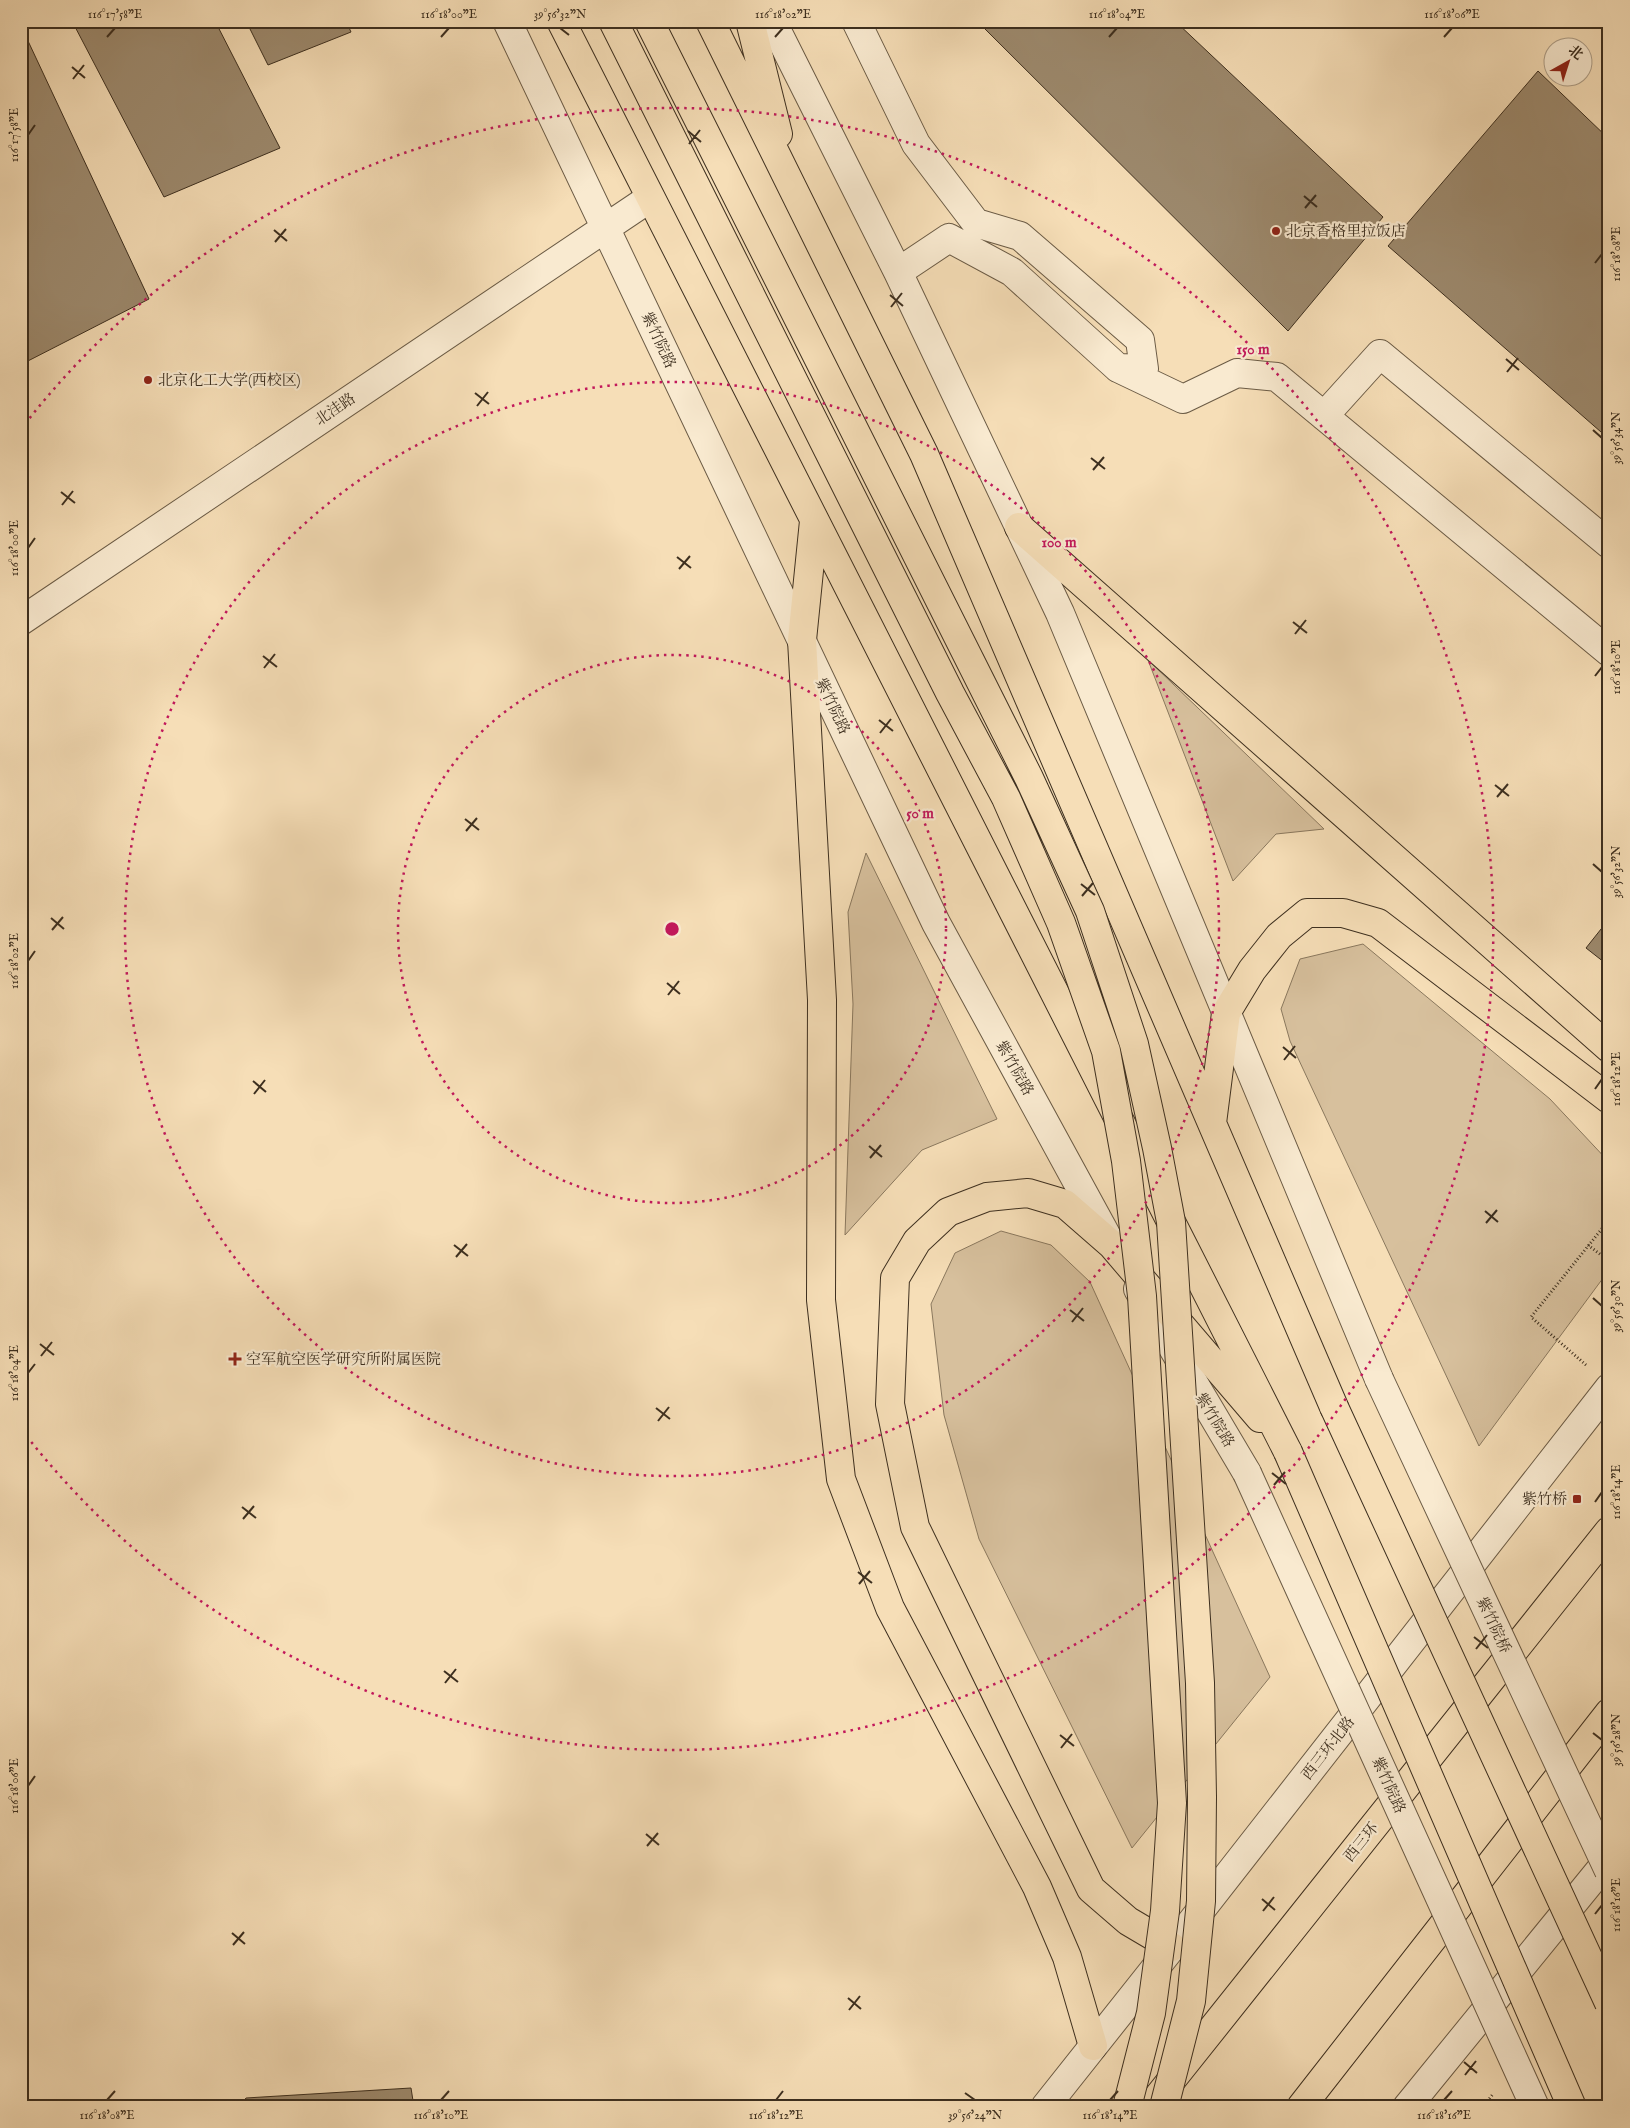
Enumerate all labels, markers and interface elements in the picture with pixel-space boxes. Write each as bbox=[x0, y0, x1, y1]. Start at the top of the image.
text: 116°17'58"E bbox=[88, 7, 142, 22]
text: 116°18'00"E bbox=[421, 7, 477, 22]
text: 39°56'32"N bbox=[534, 7, 587, 22]
text: 116°18'02"E bbox=[755, 7, 811, 22]
text: 116°18'04"E bbox=[1089, 7, 1145, 22]
text: 116°18'06"E bbox=[1424, 7, 1480, 22]
north arrow bbox=[1542, 38, 1592, 88]
text: 北 bbox=[1564, 41, 1587, 64]
text: 116°17'58"E bbox=[7, 108, 22, 162]
place label: 北京香格里拉饭店 bbox=[1286, 222, 1406, 241]
marker: 北京香格里拉饭店 bbox=[1270, 225, 1282, 237]
text: 116°18'08"E bbox=[1609, 226, 1624, 282]
street label: 紫竹院路 bbox=[637, 309, 680, 371]
text: 150 m bbox=[1236, 340, 1270, 359]
place label: 北京化工大学(西校区) bbox=[158, 371, 301, 390]
marker: 北京化工大学(西校区) bbox=[142, 374, 154, 386]
street label: 北洼路 bbox=[311, 389, 359, 430]
text: 39°56'34"N bbox=[1609, 411, 1624, 464]
text: 116°18'00"E bbox=[7, 520, 22, 576]
text: 100 m bbox=[1041, 533, 1077, 552]
text: 116°18'10"E bbox=[1609, 640, 1624, 694]
street label: 紫竹院路 bbox=[811, 675, 854, 737]
text: 50 m bbox=[906, 804, 934, 823]
text: 39°56'32"N bbox=[1609, 845, 1624, 898]
centre of rings bbox=[663, 920, 681, 938]
text: 116°18'02"E bbox=[7, 933, 22, 989]
street label: 紫竹院路 bbox=[992, 1037, 1037, 1099]
text: 116°18'12"E bbox=[1609, 1052, 1624, 1106]
text: 39°56'30"N bbox=[1609, 1279, 1624, 1332]
text: 116°18'04"E bbox=[7, 1345, 22, 1401]
place label: 空军航空医学研究所附属医院 bbox=[246, 1350, 441, 1369]
marker: 空军航空医学研究所附属医院 bbox=[228, 1352, 242, 1366]
street label: 紫竹院路 bbox=[1191, 1390, 1238, 1451]
text: 116°18'14"E bbox=[1609, 1465, 1624, 1519]
place label: 紫竹桥 bbox=[1522, 1490, 1567, 1509]
marker: 紫竹桥 bbox=[1571, 1493, 1583, 1505]
street label: 紫竹院桥 bbox=[1472, 1594, 1515, 1656]
street label: 西三环北路 bbox=[1298, 1713, 1359, 1784]
text: 39°56'28"N bbox=[1609, 1713, 1624, 1766]
street label: 紫竹院路 bbox=[1368, 1754, 1409, 1816]
text: 116°18'06"E bbox=[7, 1758, 22, 1814]
street label: 西三环 bbox=[1340, 1819, 1383, 1866]
text: 116°18'16"E bbox=[1609, 1878, 1624, 1932]
text: 116°18'08"E bbox=[79, 2108, 135, 2123]
text: 116°18'10"E bbox=[414, 2108, 468, 2123]
text: 116°18'12"E bbox=[749, 2108, 803, 2123]
text: 39°56'24"N bbox=[948, 2108, 1003, 2123]
text: 116°18'14"E bbox=[1083, 2108, 1137, 2123]
text: 116°18'16"E bbox=[1417, 2108, 1471, 2123]

